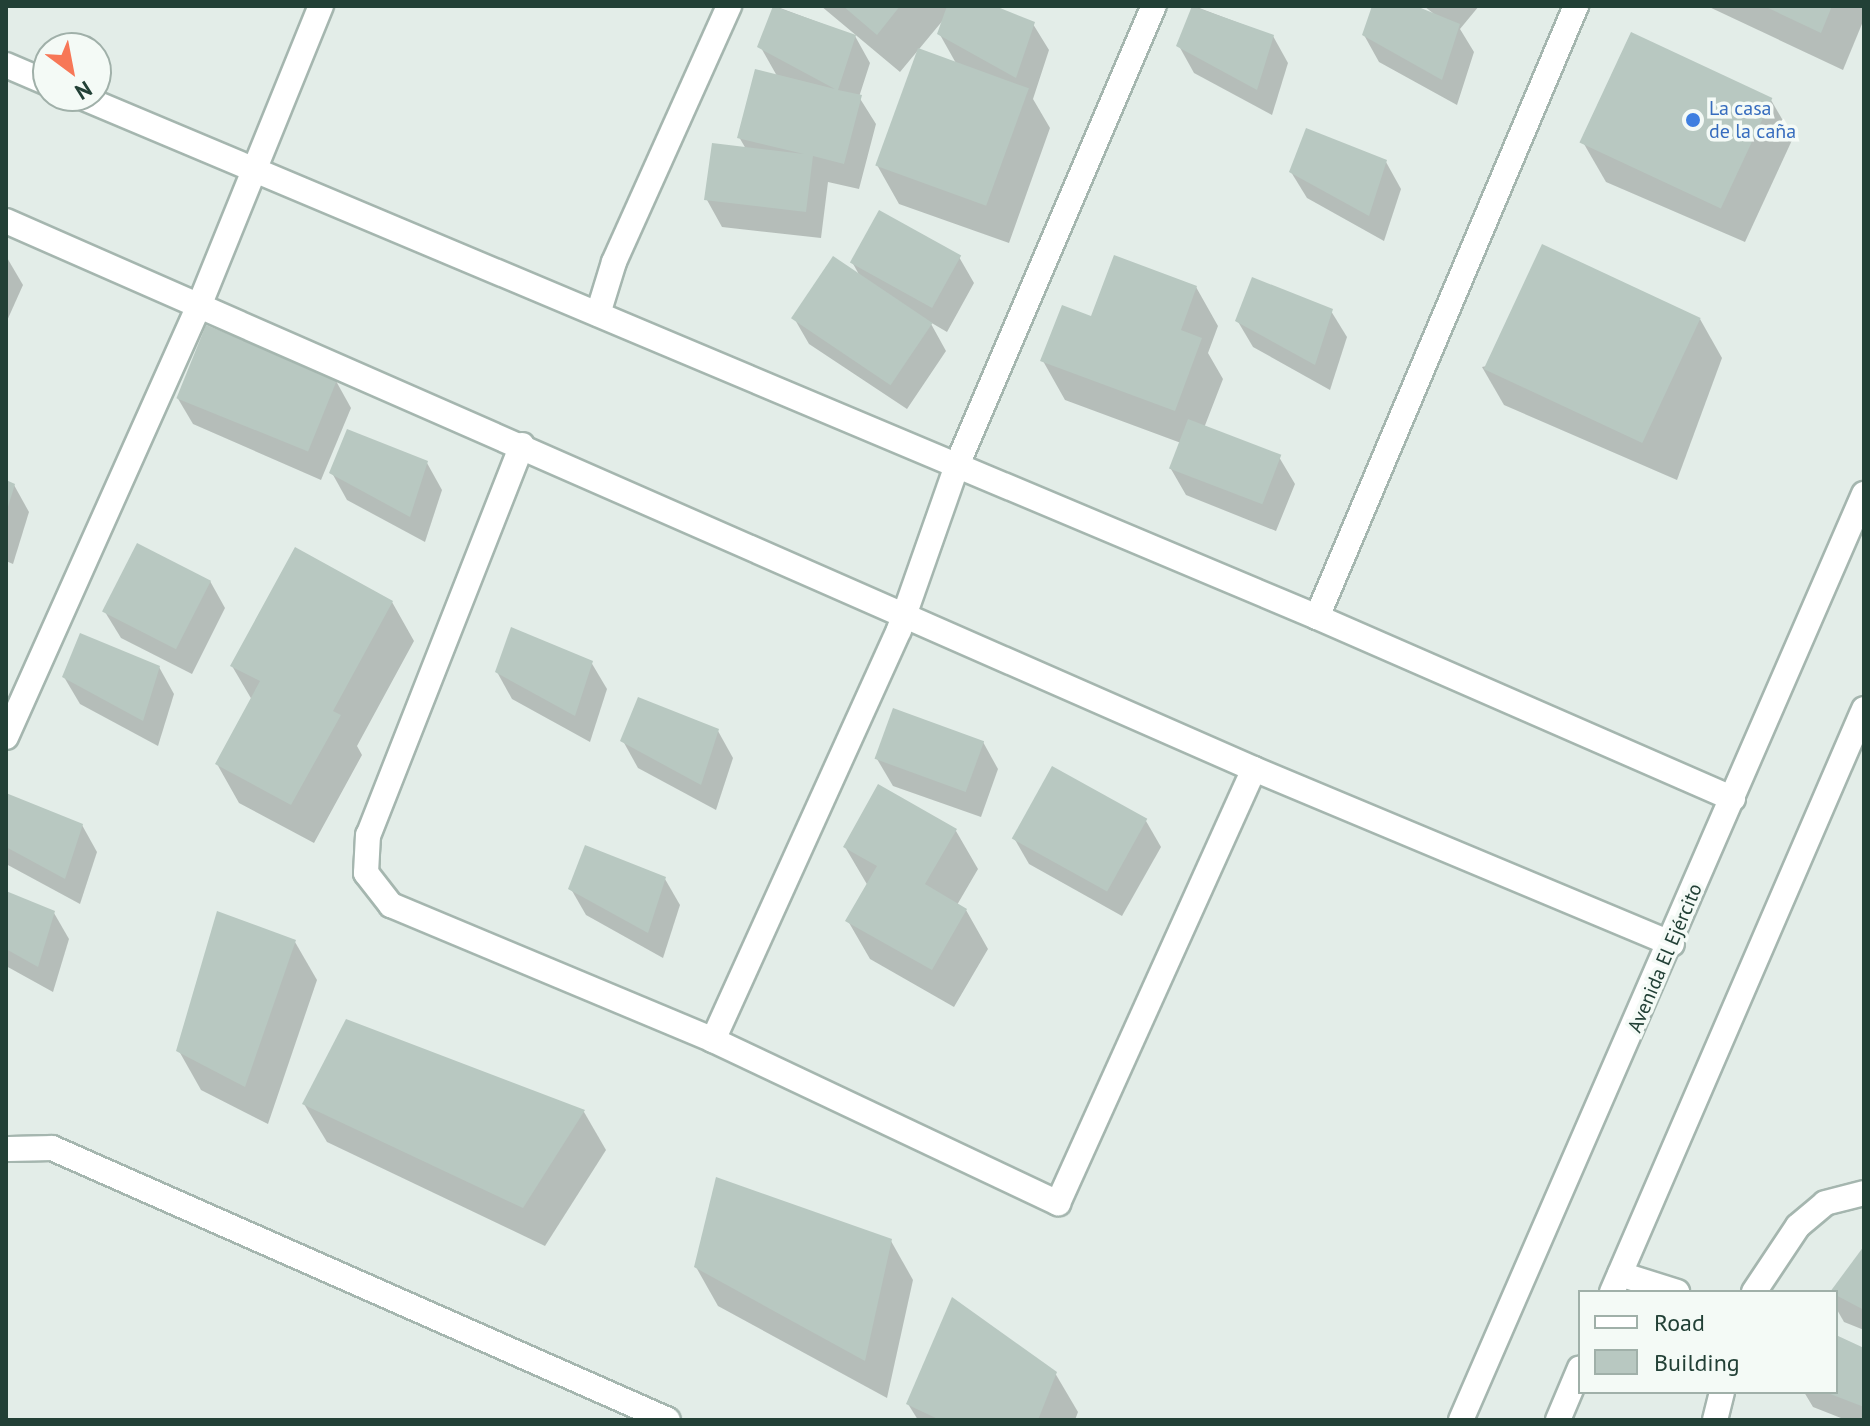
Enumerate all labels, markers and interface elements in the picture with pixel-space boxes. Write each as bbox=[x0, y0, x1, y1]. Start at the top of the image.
north arrow bbox=[32, 32, 112, 112]
text: N bbox=[70, 75, 97, 106]
place label: La casa de la caña bbox=[1709, 96, 1796, 143]
marker: La casa de la caña bbox=[1684, 111, 1702, 129]
street label: Avenida El Ejército bbox=[1623, 880, 1707, 1036]
legend bbox=[1578, 1290, 1838, 1394]
text: Road bbox=[1654, 1307, 1705, 1338]
text: Building bbox=[1654, 1347, 1740, 1378]

